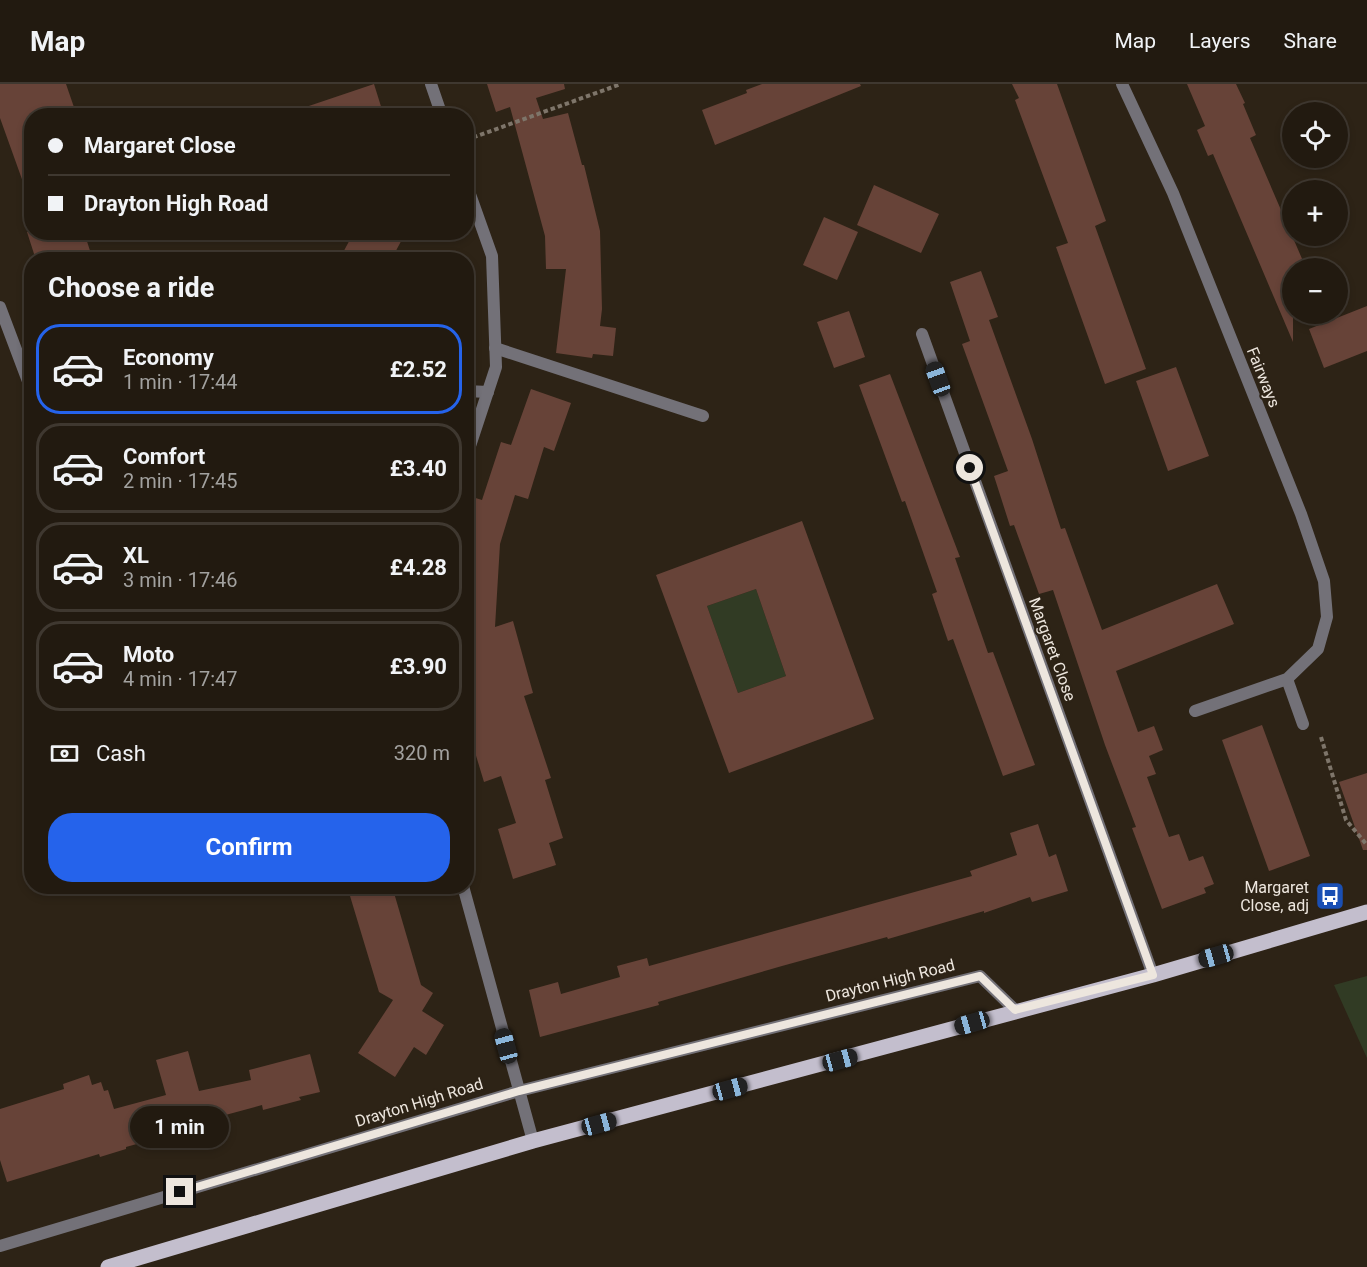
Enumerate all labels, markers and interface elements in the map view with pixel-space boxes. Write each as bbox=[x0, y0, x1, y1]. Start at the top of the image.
text: Map bbox=[30, 25, 85, 58]
text: Map bbox=[1114, 29, 1156, 53]
text: Layers bbox=[1189, 29, 1250, 53]
text: Share bbox=[1283, 29, 1337, 53]
map controls bbox=[1282, 102, 1348, 324]
button: locate bbox=[1282, 102, 1348, 168]
text: Margaret Close bbox=[84, 133, 236, 158]
button: + bbox=[1282, 180, 1348, 246]
text: Drayton High Road bbox=[84, 191, 268, 216]
button: − bbox=[1282, 258, 1348, 324]
text: Choose a ride bbox=[48, 272, 214, 304]
icon: car bbox=[51, 342, 105, 396]
street label: Fairways bbox=[1243, 344, 1284, 410]
text: Economy bbox=[123, 345, 214, 370]
text: £2.52 bbox=[390, 357, 447, 382]
car bbox=[923, 359, 953, 399]
text: 1 min · 17:44 bbox=[123, 370, 238, 394]
icon: car bbox=[51, 441, 105, 495]
text: Comfort bbox=[123, 444, 205, 469]
route start bbox=[956, 454, 983, 481]
text: £3.40 bbox=[390, 456, 447, 481]
text: 2 min · 17:45 bbox=[123, 469, 238, 493]
icon: car bbox=[51, 540, 105, 594]
text: XL bbox=[123, 543, 149, 568]
text: £4.28 bbox=[390, 555, 447, 580]
text: 3 min · 17:46 bbox=[123, 568, 238, 592]
street label: Margaret Close bbox=[1025, 595, 1080, 704]
icon: car bbox=[51, 639, 105, 693]
text: Moto bbox=[123, 642, 174, 667]
text: £3.90 bbox=[390, 654, 447, 679]
text: 4 min · 17:47 bbox=[123, 667, 238, 691]
icon: cash bbox=[48, 737, 81, 770]
text: Cash bbox=[96, 741, 146, 766]
text: 320 m bbox=[394, 741, 450, 765]
button: Confirm bbox=[48, 813, 450, 882]
place label: Margaret Close, adj bbox=[1240, 878, 1309, 915]
bus stop icon: Margaret Close, adj bbox=[1314, 880, 1346, 912]
car bbox=[1196, 942, 1236, 970]
street label: Drayton High Road bbox=[824, 955, 957, 1006]
car bbox=[952, 1009, 992, 1037]
car bbox=[493, 1026, 519, 1066]
car bbox=[820, 1047, 860, 1073]
street label: Drayton High Road bbox=[353, 1074, 485, 1131]
car bbox=[710, 1076, 750, 1102]
callout: 1 min bbox=[130, 1105, 230, 1147]
car bbox=[579, 1111, 619, 1137]
text: 1 min bbox=[154, 1115, 205, 1139]
route end bbox=[166, 1178, 193, 1205]

